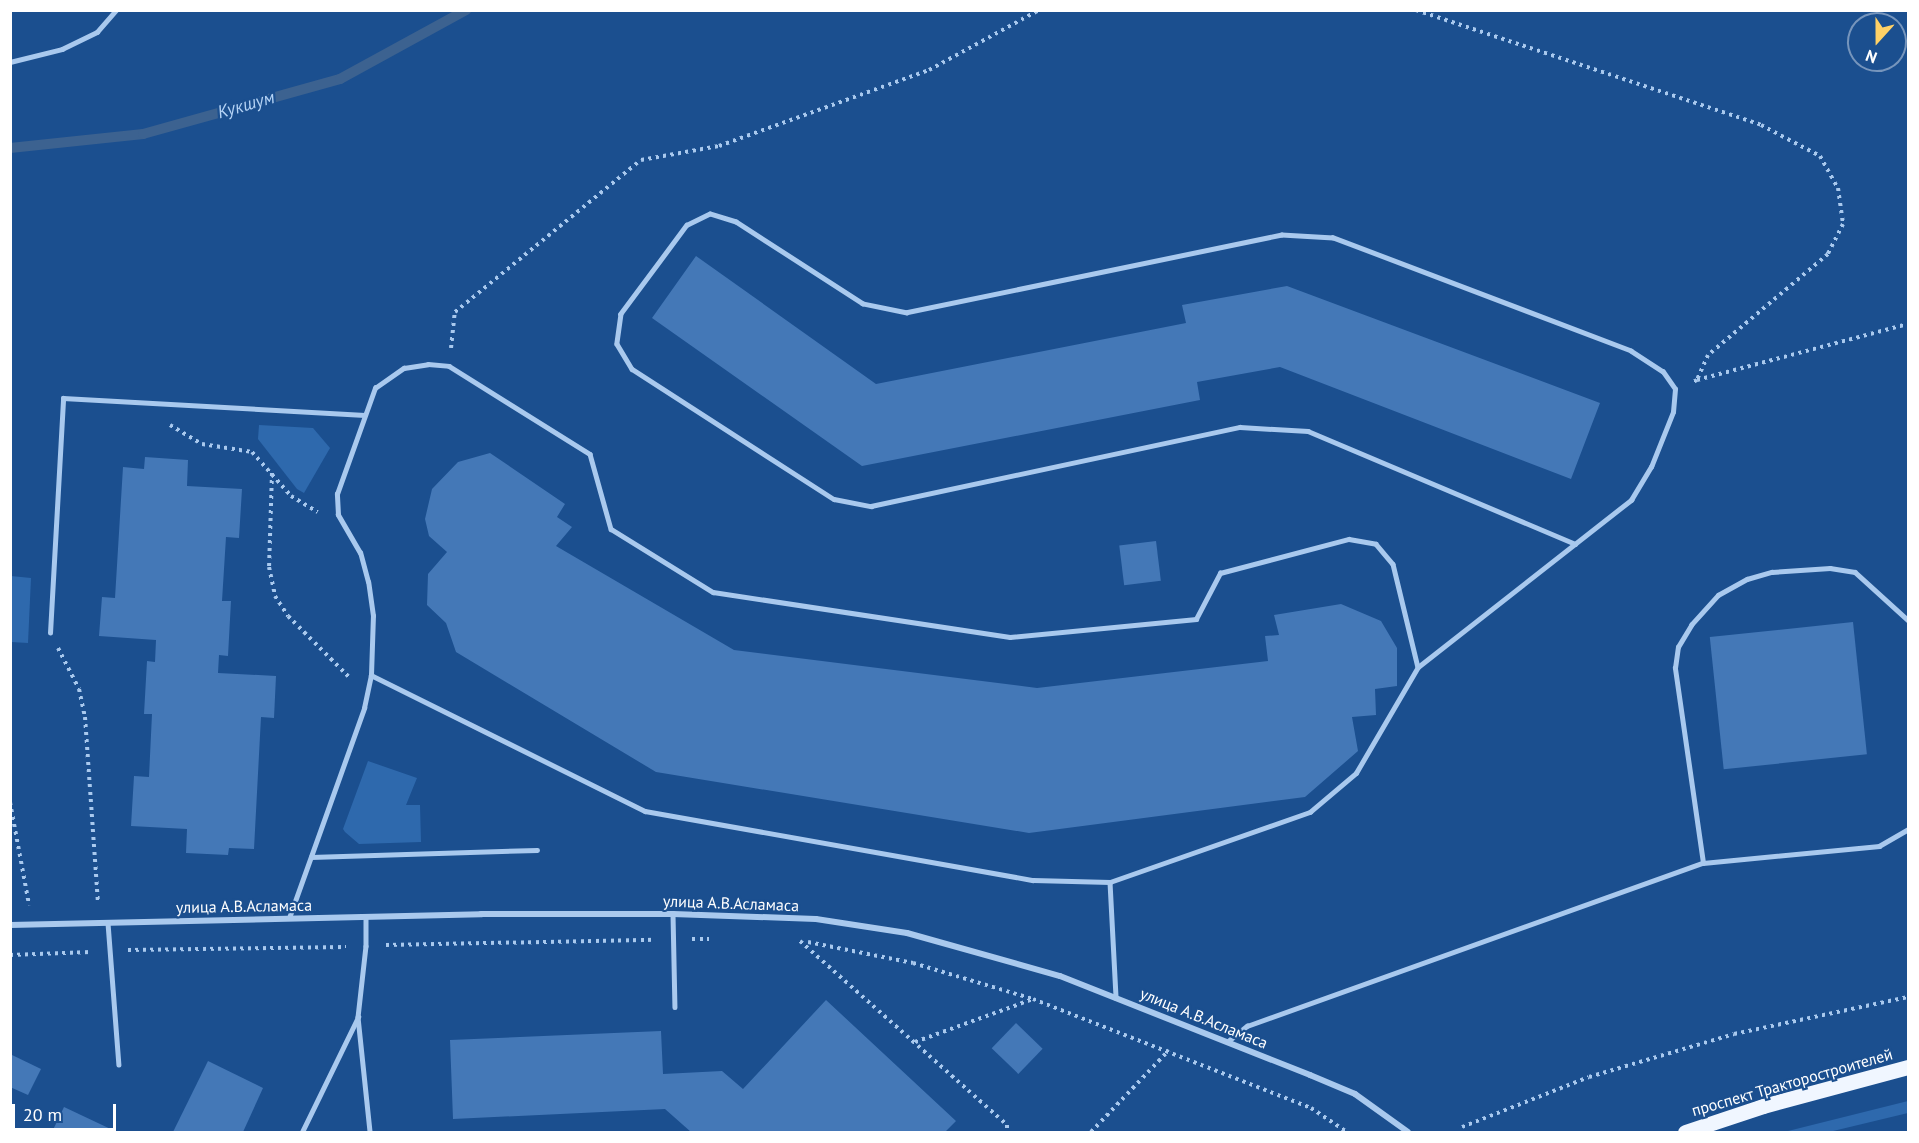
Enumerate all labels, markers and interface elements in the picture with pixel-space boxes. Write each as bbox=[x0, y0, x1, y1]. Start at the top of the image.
north arrow bbox=[1847, 12, 1907, 72]
text: N bbox=[1863, 46, 1880, 68]
water label: Кукшум bbox=[215, 87, 277, 123]
street label: улица А.В.Асламаса bbox=[662, 891, 800, 915]
street label: улица А.В.Асламаса bbox=[175, 895, 313, 917]
street label: улица А.В.Асламаса bbox=[1137, 983, 1271, 1053]
street label: проспект Тракторостроителей bbox=[1689, 1044, 1895, 1120]
scale bar bbox=[15, 1092, 118, 1130]
text: 20 m bbox=[23, 1103, 62, 1126]

